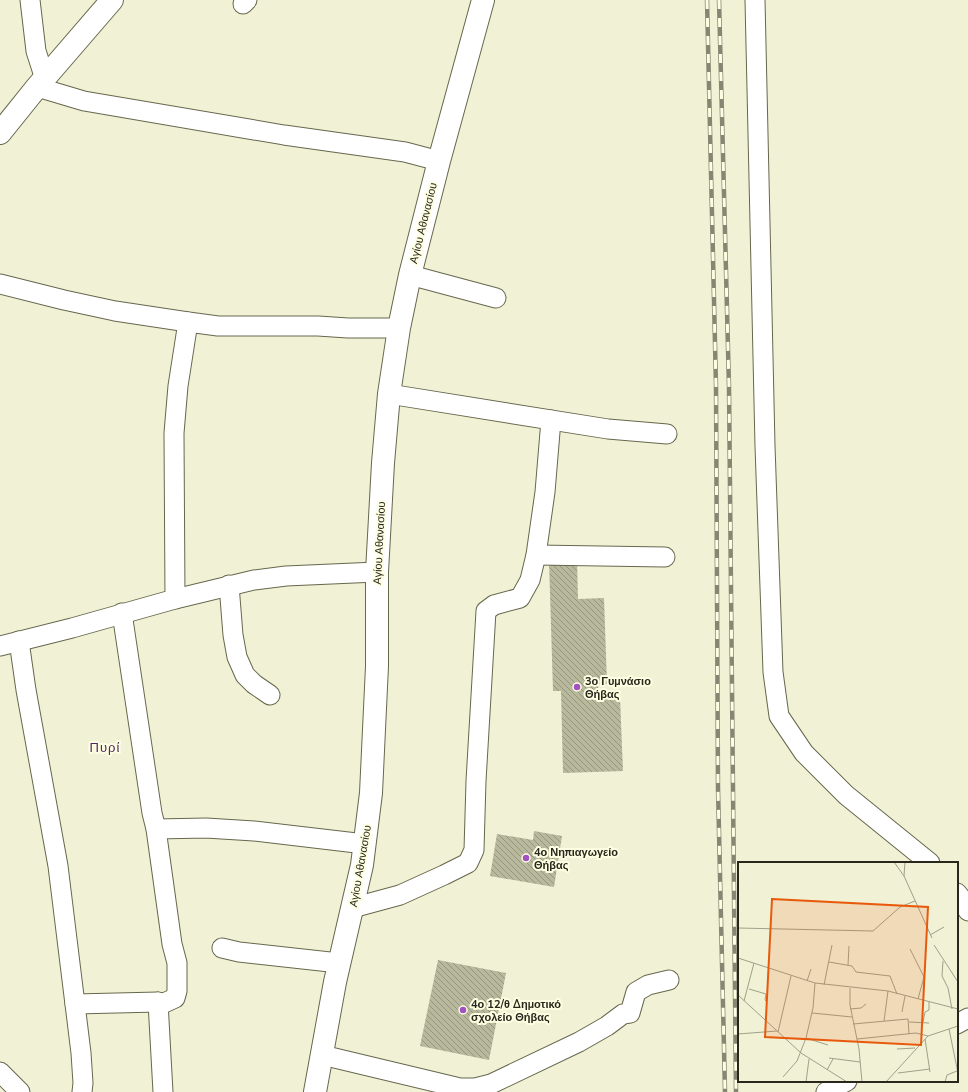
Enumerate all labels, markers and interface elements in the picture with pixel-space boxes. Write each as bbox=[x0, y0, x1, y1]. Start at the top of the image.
street label: Αγίου Αθανασίου bbox=[406, 181, 441, 265]
street label: Αγίου Αθανασίου bbox=[370, 501, 389, 585]
place label: 3ο Γυμνάσιο Θήβας bbox=[585, 674, 651, 702]
marker: 3ο Γυμνάσιο Θήβας bbox=[572, 682, 582, 692]
district label: Πυρί bbox=[90, 739, 120, 757]
street label: Αγίου Αθανασίου bbox=[346, 824, 375, 908]
place label: 4ο Νηπιαγωγείο Θήβας bbox=[534, 845, 618, 873]
marker: 4ο Νηπιαγωγείο Θήβας bbox=[521, 853, 531, 863]
inset map bbox=[738, 862, 958, 1082]
place label: 4ο 12/θ Δημοτικό σχολείο Θήβας bbox=[471, 997, 561, 1025]
marker: 4ο 12/θ Δημοτικό σχολείο Θήβας bbox=[458, 1005, 468, 1015]

